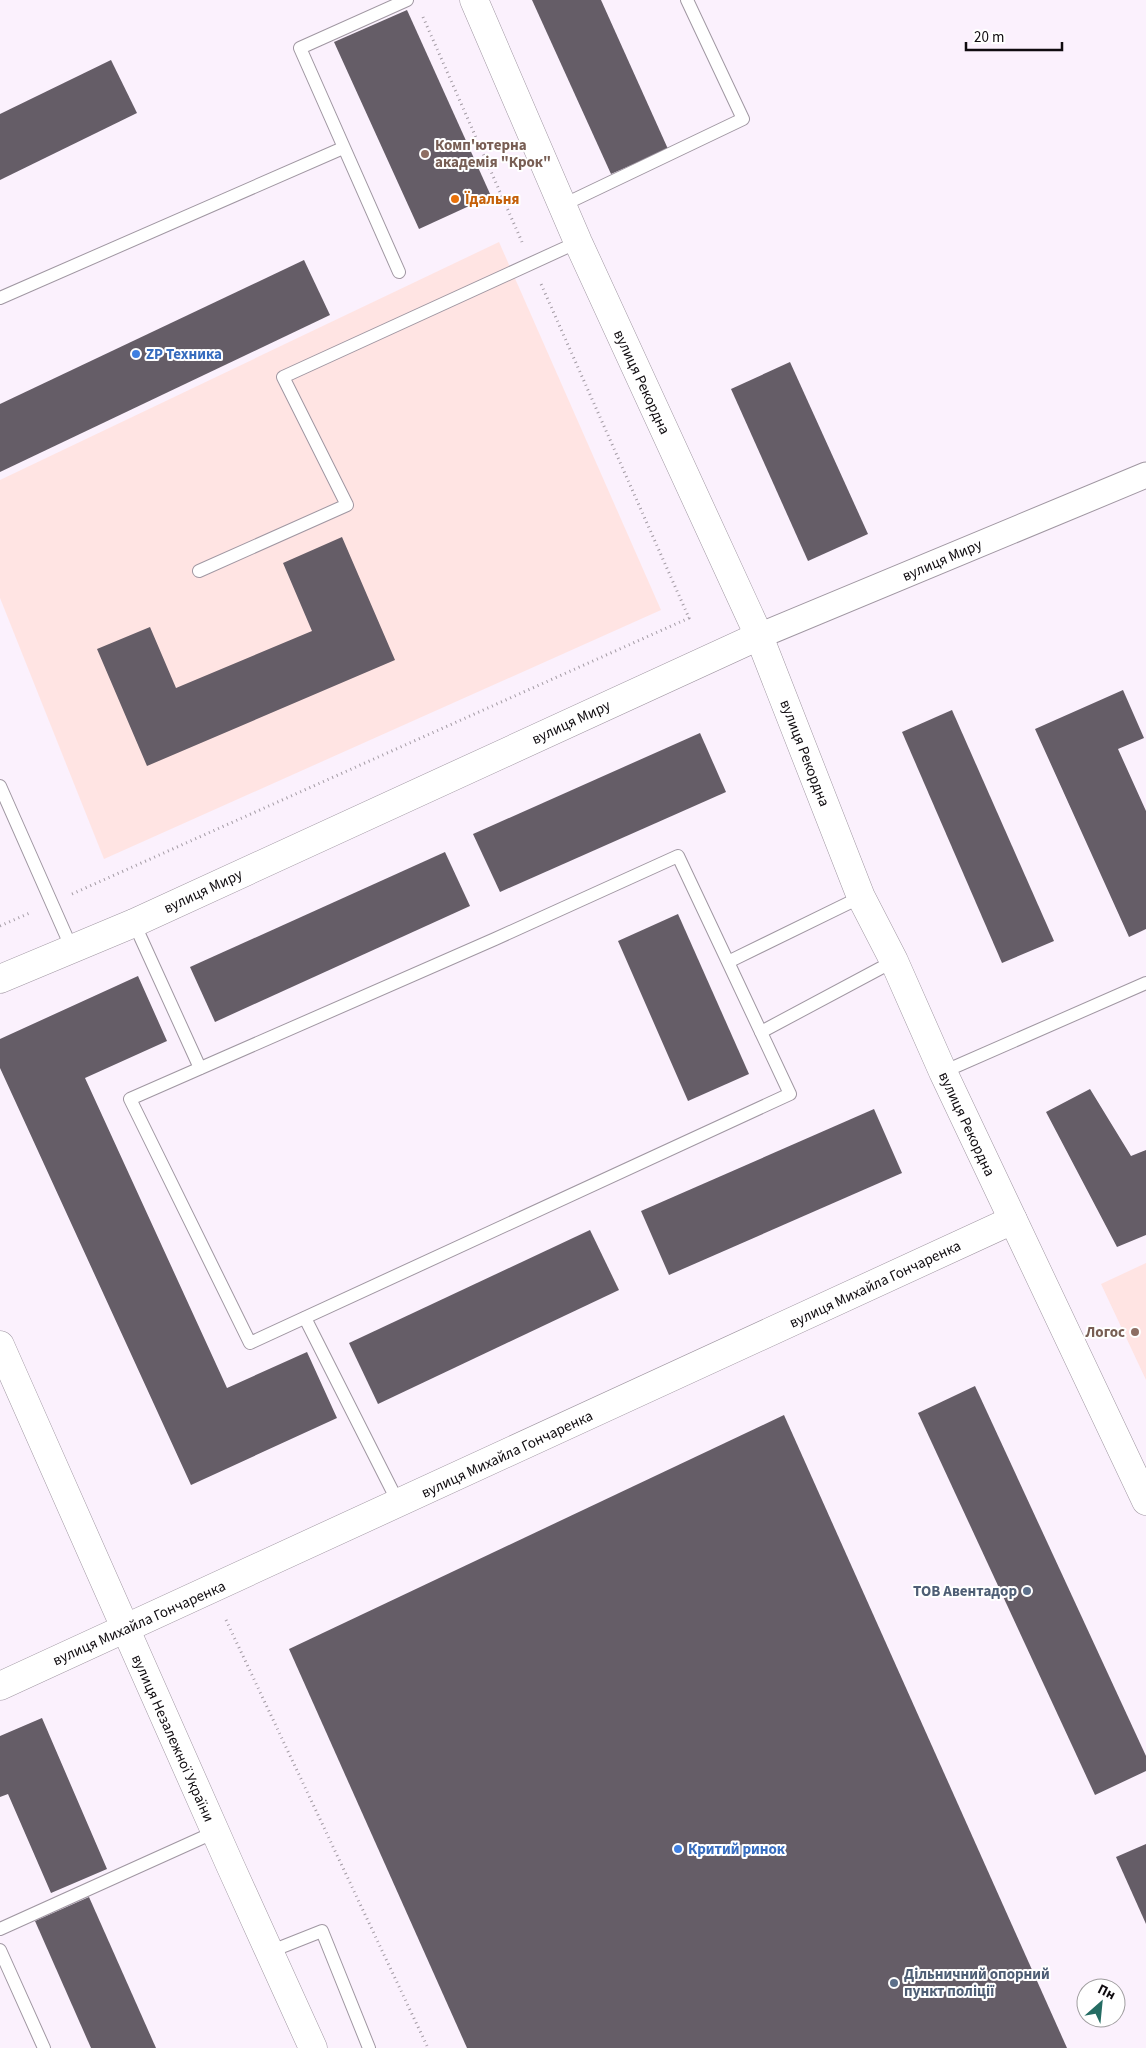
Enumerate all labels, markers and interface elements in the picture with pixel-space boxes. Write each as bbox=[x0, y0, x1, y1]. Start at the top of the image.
scale bar bbox=[966, 20, 1062, 52]
text: 20 m bbox=[974, 27, 1004, 48]
place label: Комп'ютерна академія "Крок" bbox=[435, 135, 551, 173]
marker: Комп'ютерна академія "Крок" bbox=[419, 148, 431, 160]
place label: Їдальня bbox=[464, 189, 520, 210]
marker: Їдальня bbox=[449, 193, 461, 205]
street label: вулиця Рекордна bbox=[608, 326, 675, 438]
place label: ZP Техника bbox=[146, 344, 222, 365]
marker: ZP Техника bbox=[130, 348, 142, 360]
street label: вулиця Миру bbox=[899, 534, 985, 587]
street label: вулиця Миру bbox=[528, 695, 614, 750]
street label: вулиця Рекордна bbox=[774, 697, 835, 810]
street label: вулиця Миру bbox=[160, 864, 246, 919]
street label: вулиця Рекордна bbox=[933, 1068, 1000, 1180]
street label: вулиця Михайла Гончаренка bbox=[786, 1235, 964, 1334]
place label: Логос bbox=[1085, 1322, 1125, 1343]
marker: Логос bbox=[1129, 1326, 1141, 1338]
street label: вулиця Михайла Гончаренка bbox=[418, 1405, 596, 1504]
street label: вулиця Михайла Гончаренка bbox=[49, 1576, 229, 1671]
place label: ТОВ Авентадор bbox=[913, 1581, 1017, 1602]
marker: ТОВ Авентадор bbox=[1021, 1585, 1033, 1597]
street label: вулиця Незалежної України bbox=[126, 1651, 219, 1825]
place label: Критий ринок bbox=[688, 1839, 786, 1860]
marker: Критий ринок bbox=[672, 1843, 684, 1855]
place label: Дільничний опорний пункт поліції bbox=[904, 1964, 1050, 2002]
marker: Дільничний опорний пункт поліції bbox=[888, 1977, 900, 1989]
north arrow bbox=[1076, 1978, 1126, 2028]
text: Пн bbox=[1094, 1979, 1119, 2005]

